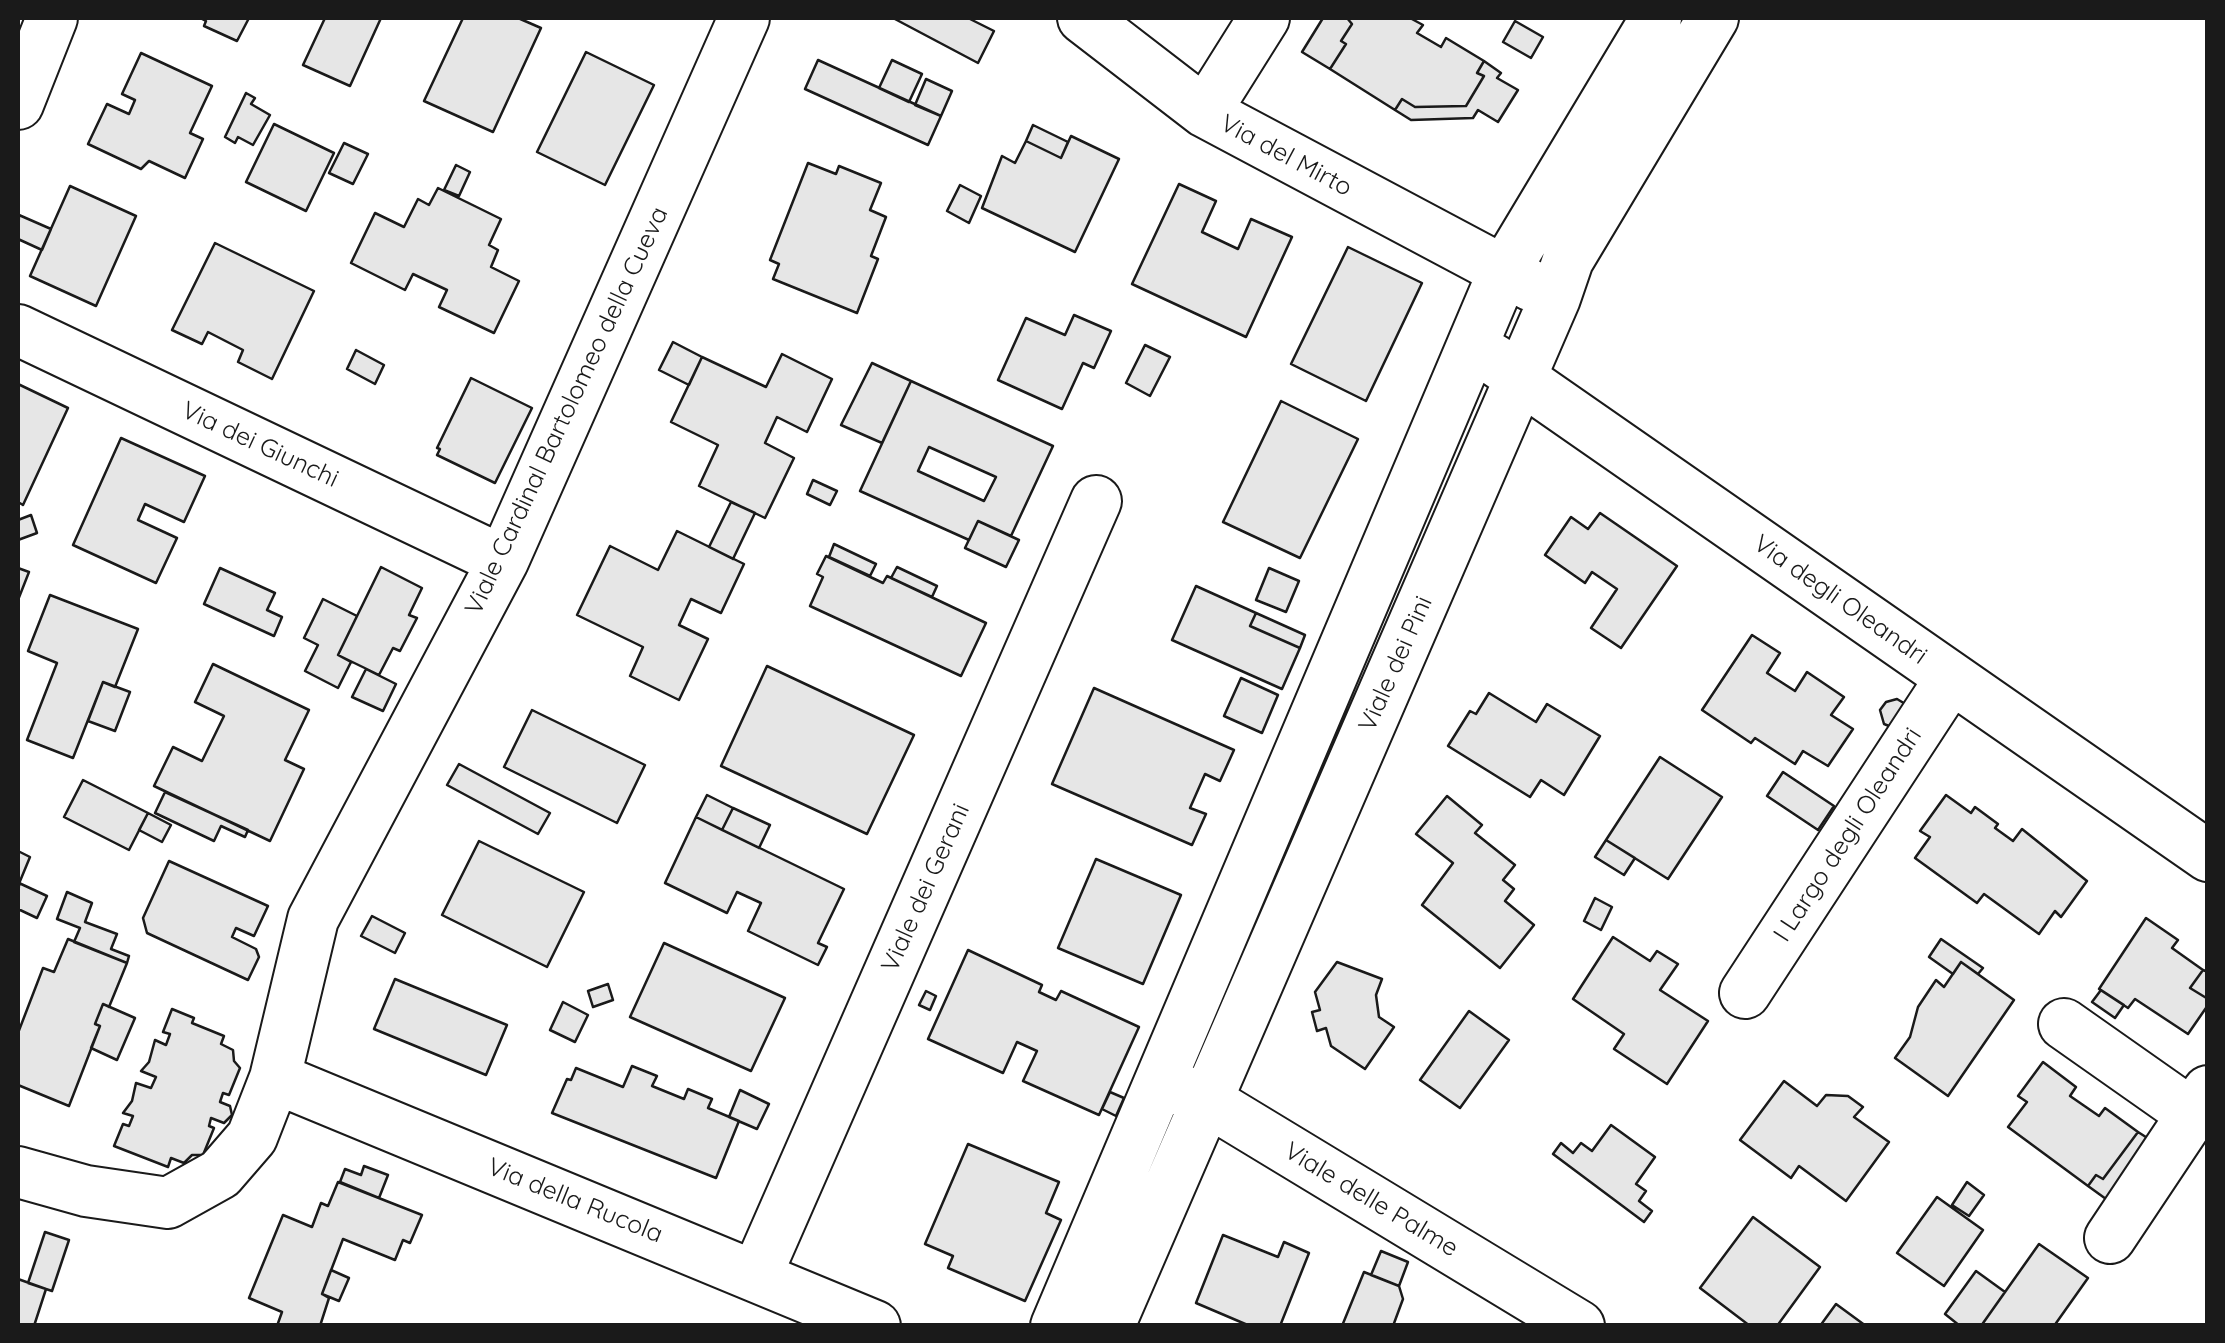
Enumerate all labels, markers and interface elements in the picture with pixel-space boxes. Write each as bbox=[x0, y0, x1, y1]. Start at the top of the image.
street label: Via del Mirto bbox=[1215, 109, 1357, 203]
street label: Viale Cardinal Bartolomeo della Cueva bbox=[459, 202, 675, 620]
street label: Via dei Giunchi bbox=[177, 396, 343, 494]
street label: Via degli Oleandri bbox=[1747, 529, 1933, 671]
street label: Viale dei Pini bbox=[1353, 592, 1439, 736]
street label: I Largo degli Oleandri bbox=[1768, 722, 1928, 948]
street label: Viale dei Gerani bbox=[876, 799, 976, 977]
street label: Viale delle Palme bbox=[1279, 1136, 1463, 1264]
street label: Via della Rucola bbox=[483, 1152, 667, 1250]

